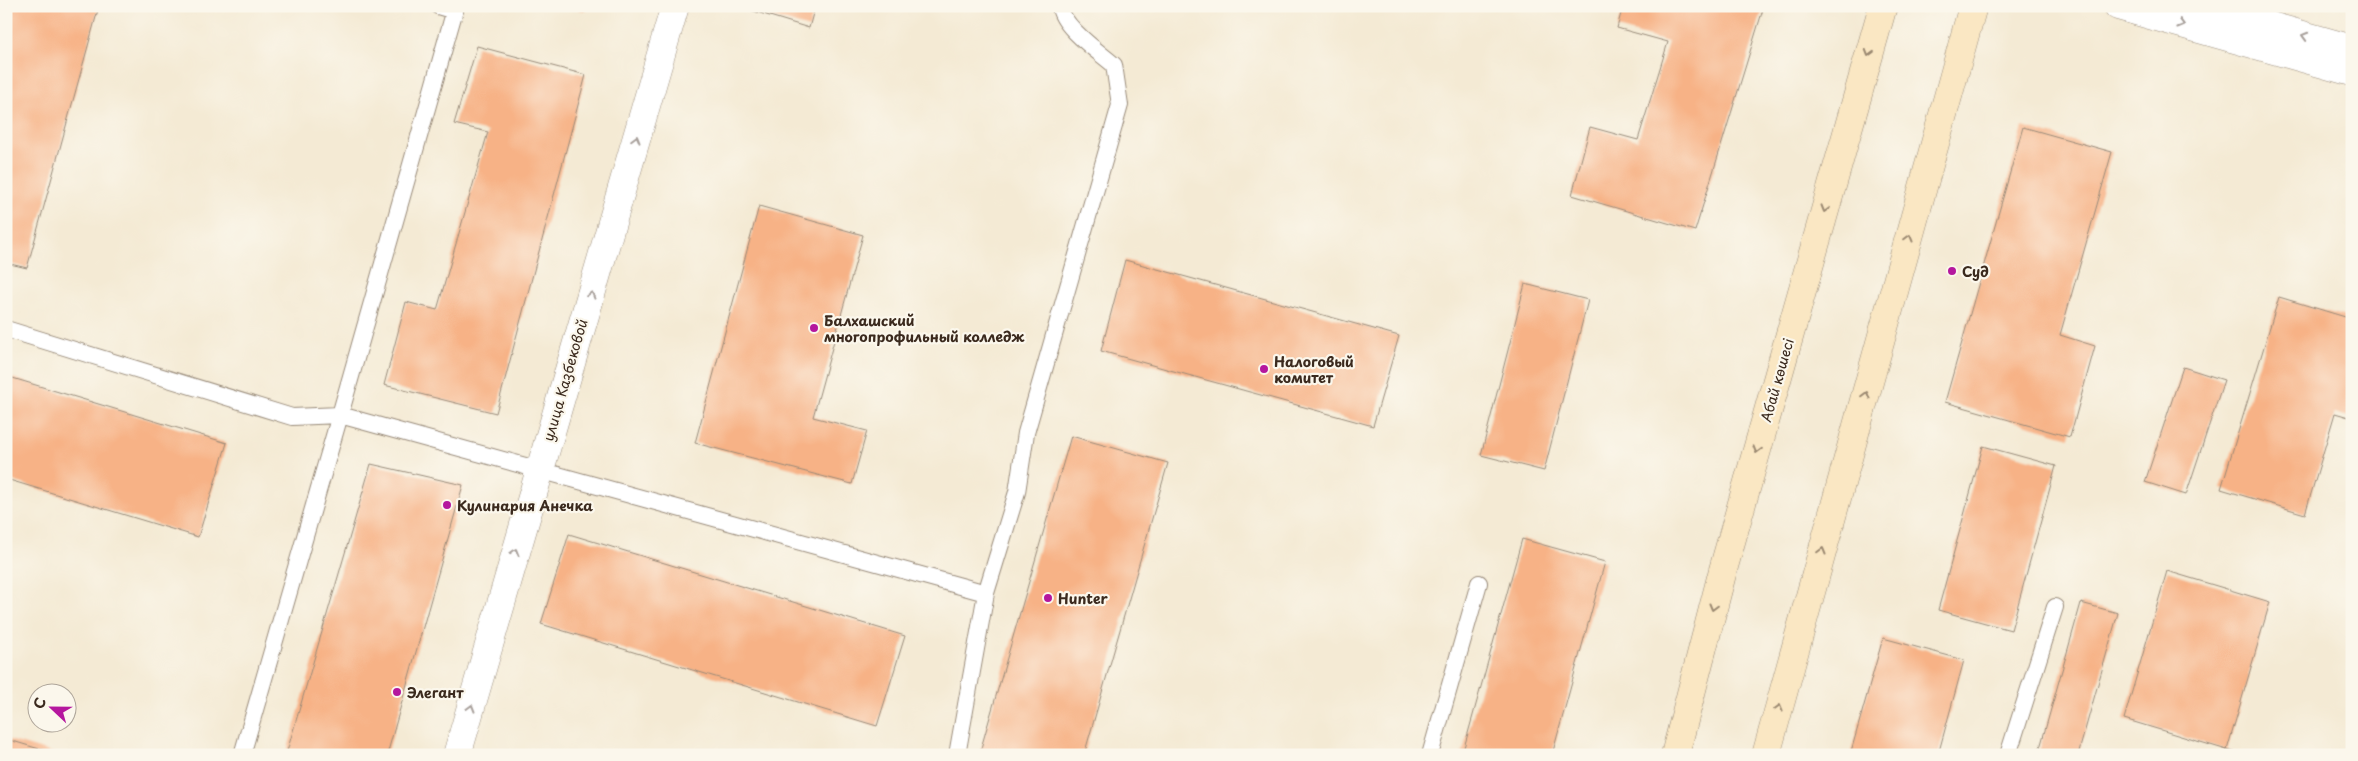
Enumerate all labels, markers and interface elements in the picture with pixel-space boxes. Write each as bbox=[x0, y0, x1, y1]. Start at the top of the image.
one-way arrow bbox=[2177, 19, 2185, 29]
one-way arrow bbox=[2301, 31, 2309, 41]
one-way arrow bbox=[1865, 49, 1875, 57]
one-way arrow bbox=[631, 135, 641, 144]
one-way arrow bbox=[1820, 205, 1831, 214]
one-way arrow bbox=[1903, 234, 1914, 242]
place label: Суд bbox=[1962, 261, 1989, 282]
marker: Суд bbox=[1946, 265, 1958, 277]
one-way arrow bbox=[585, 291, 595, 300]
place label: Балхашский многопрофильный колледж bbox=[824, 310, 1025, 347]
street label: улица Казбековой bbox=[537, 316, 593, 444]
marker: Балхашский многопрофильный колледж bbox=[808, 322, 820, 334]
street label: Абай көшесі bbox=[1755, 336, 1799, 424]
place label: Налоговый комитет bbox=[1274, 351, 1354, 388]
marker: Налоговый комитет bbox=[1258, 363, 1270, 375]
one-way arrow bbox=[1860, 391, 1870, 399]
one-way arrow bbox=[1752, 445, 1762, 454]
place label: Кулинария Анечка bbox=[457, 495, 593, 516]
marker: Кулинария Анечка bbox=[441, 499, 453, 511]
one-way arrow bbox=[510, 548, 520, 556]
one-way arrow bbox=[1817, 548, 1827, 556]
place label: Hunter bbox=[1058, 588, 1109, 609]
marker: Hunter bbox=[1042, 592, 1054, 604]
one-way arrow bbox=[1708, 602, 1719, 611]
place label: Элегант bbox=[407, 682, 464, 703]
north arrow bbox=[28, 684, 78, 734]
marker: Элегант bbox=[391, 686, 403, 698]
text: С bbox=[28, 694, 51, 712]
one-way arrow bbox=[1773, 703, 1784, 712]
one-way arrow bbox=[465, 704, 475, 712]

